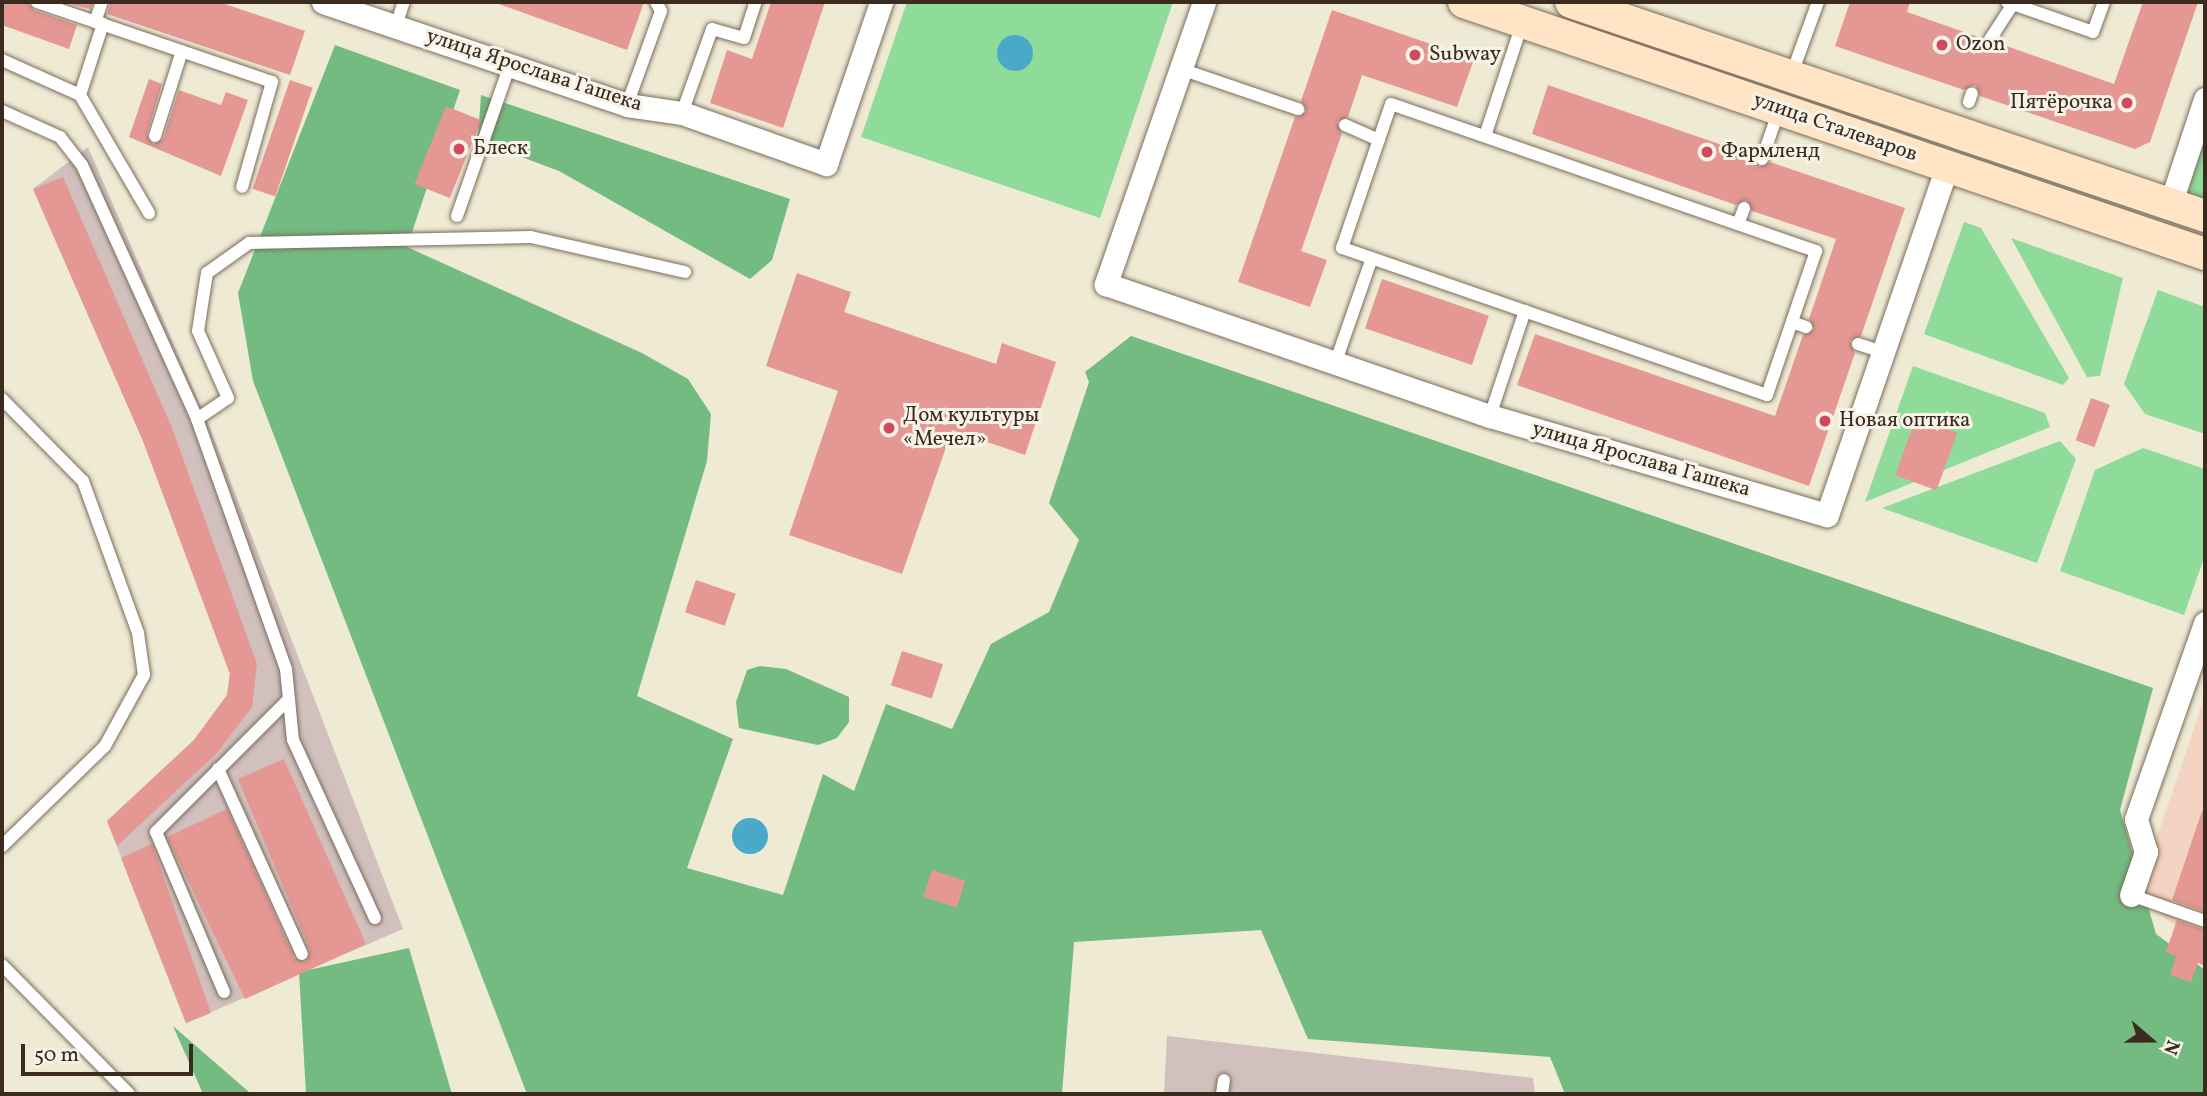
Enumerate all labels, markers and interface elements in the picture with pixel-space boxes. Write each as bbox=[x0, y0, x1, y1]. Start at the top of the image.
street label: улица Ярослава Гашека bbox=[423, 24, 645, 118]
place label: Ozon bbox=[1956, 32, 2006, 58]
marker: Ozon bbox=[1934, 37, 1950, 53]
place label: Subway bbox=[1429, 42, 1501, 68]
marker: Subway bbox=[1407, 47, 1423, 63]
street label: улица Сталеваров bbox=[1749, 88, 1921, 168]
place label: Пятёрочка bbox=[2010, 90, 2113, 116]
marker: Пятёрочка bbox=[2119, 95, 2135, 111]
place label: Блеск bbox=[473, 136, 528, 162]
place label: Фармленд bbox=[1721, 139, 1820, 165]
marker: Блеск bbox=[451, 141, 467, 157]
marker: Фармленд bbox=[1699, 144, 1715, 160]
place label: Дом культуры «Мечел» bbox=[903, 403, 1039, 453]
place label: Новая оптика bbox=[1839, 408, 1970, 434]
marker: Новая оптика bbox=[1817, 413, 1833, 429]
street label: улица Ярослава Гашека bbox=[1529, 417, 1753, 503]
marker: Дом культуры «Мечел» bbox=[881, 420, 897, 436]
north arrow bbox=[2116, 1005, 2186, 1075]
scale bar bbox=[24, 1030, 196, 1074]
text: N bbox=[2156, 1036, 2185, 1058]
text: 50 m bbox=[34, 1041, 79, 1070]

